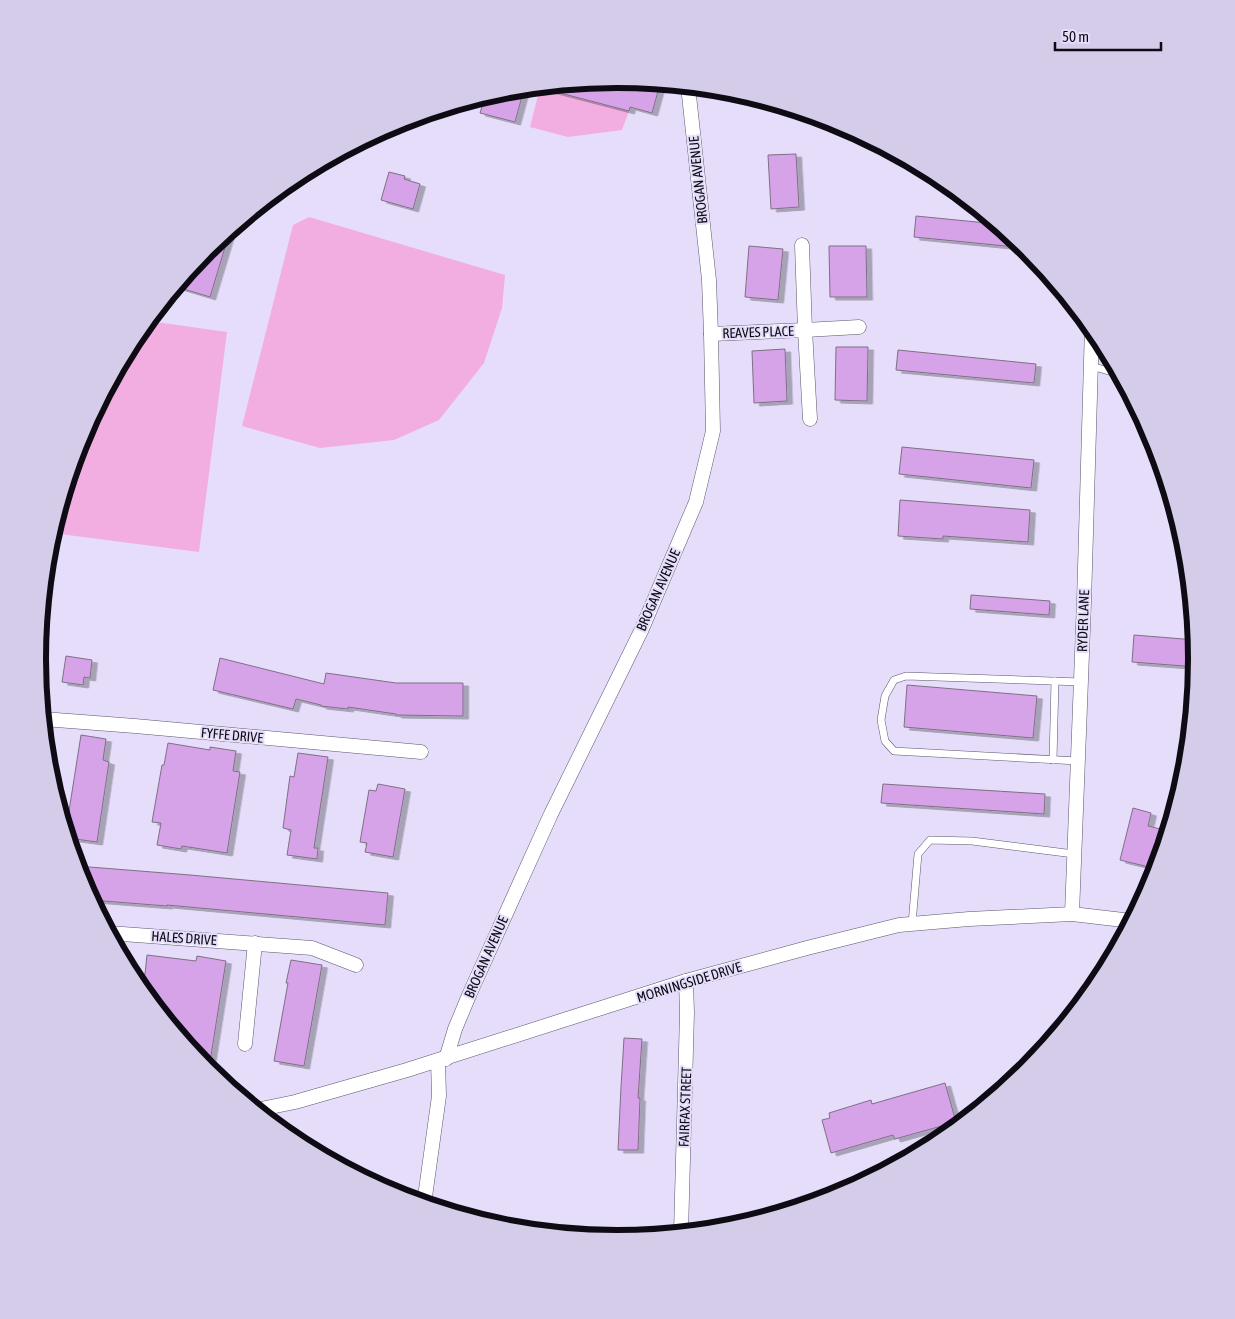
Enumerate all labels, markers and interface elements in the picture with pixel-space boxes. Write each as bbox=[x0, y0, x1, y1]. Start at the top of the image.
scale bar bbox=[1055, 20, 1161, 52]
text: 50 m bbox=[1062, 28, 1089, 45]
street label: BROGAN AVENUE bbox=[685, 135, 711, 225]
street label: REAVES PLACE bbox=[722, 323, 794, 341]
street label: BROGAN AVENUE bbox=[633, 547, 683, 633]
street label: RYDER LANE bbox=[1074, 590, 1092, 652]
street label: FYFFE DRIVE bbox=[200, 724, 264, 746]
street label: BROGAN AVENUE bbox=[461, 914, 511, 1000]
street label: HALES DRIVE bbox=[151, 928, 217, 948]
street label: MORNINGSIDE DRIVE bbox=[635, 958, 743, 1006]
street label: FAIRFAX STREET bbox=[676, 1067, 694, 1147]

